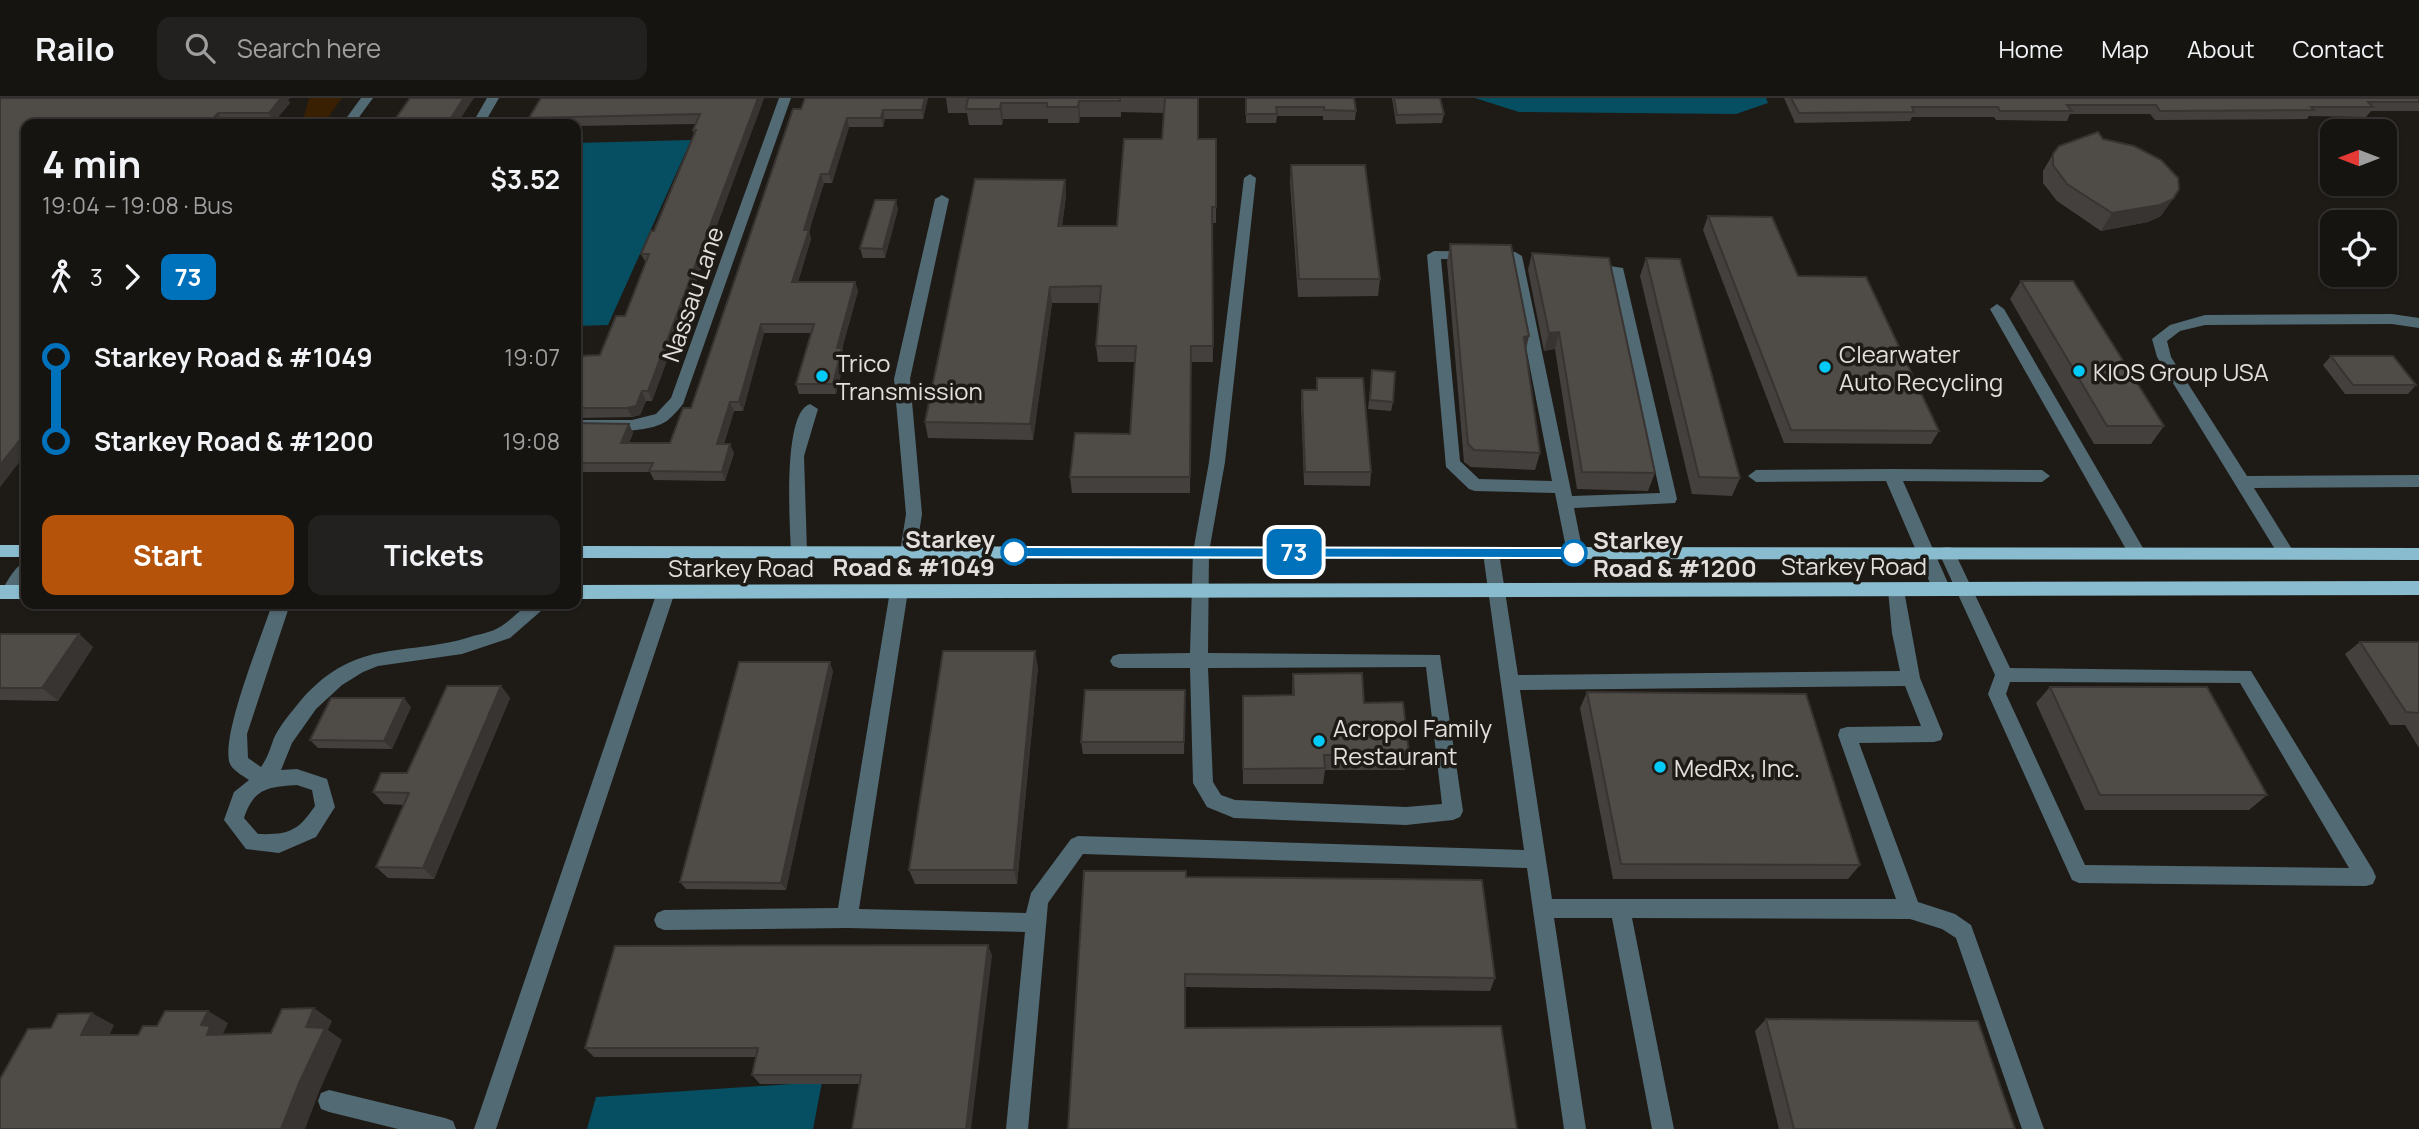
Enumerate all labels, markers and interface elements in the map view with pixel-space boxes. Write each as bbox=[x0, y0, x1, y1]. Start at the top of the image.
search box bbox=[157, 17, 647, 80]
text: Railo bbox=[35, 26, 115, 71]
icon: search bbox=[181, 29, 219, 67]
text: Search here bbox=[237, 30, 381, 66]
text: Home bbox=[1998, 32, 2063, 65]
text: Map bbox=[2101, 32, 2149, 65]
text: About bbox=[2187, 32, 2255, 65]
text: Contact bbox=[2293, 32, 2384, 65]
north arrow bbox=[2320, 119, 2398, 196]
map controls bbox=[2320, 119, 2397, 287]
text: 4 min bbox=[42, 137, 141, 189]
text: $3.52 bbox=[491, 161, 560, 197]
text: 19:04 – 19:08 · Bus bbox=[42, 189, 233, 221]
button: locate bbox=[2320, 210, 2397, 287]
street label: Nassau Lane bbox=[653, 222, 731, 366]
icon: walk bbox=[42, 258, 80, 296]
icon: forward bbox=[113, 258, 151, 296]
text: 73 bbox=[175, 260, 202, 293]
text: 3 bbox=[90, 261, 103, 293]
place label: Clearwater Auto Recycling bbox=[1839, 337, 2003, 398]
text: Starkey Road & #1049 bbox=[94, 339, 373, 375]
text: 19:07 bbox=[504, 341, 560, 373]
place label: Trico Transmission bbox=[836, 346, 983, 407]
place label: KIOS Group USA bbox=[2093, 355, 2269, 388]
marker: Clearwater Auto Recycling bbox=[1817, 359, 1833, 375]
marker: KIOS Group USA bbox=[2071, 363, 2087, 379]
marker: Trico Transmission bbox=[814, 368, 830, 384]
text: Starkey Road & #1200 bbox=[94, 423, 374, 459]
text: 19:08 bbox=[503, 425, 560, 457]
button: Start bbox=[42, 515, 294, 595]
button: Tickets bbox=[308, 515, 560, 595]
place label: Starkey Road & #1049 bbox=[832, 522, 996, 583]
place label: Starkey Road & #1200 bbox=[1593, 523, 1757, 584]
line badge: 73 bbox=[1262, 529, 1326, 575]
text: 73 bbox=[1281, 535, 1307, 568]
marker: Starkey Road & #1049 bbox=[1001, 539, 1027, 565]
marker: Starkey Road & #1200 bbox=[1561, 540, 1587, 566]
street label: Starkey Road bbox=[1781, 549, 1927, 582]
street label: Starkey Road bbox=[668, 551, 814, 584]
place label: Acropol Family Restaurant bbox=[1333, 711, 1492, 772]
marker: Acropol Family Restaurant bbox=[1311, 733, 1327, 749]
place label: MedRx, Inc. bbox=[1674, 751, 1800, 784]
marker: MedRx, Inc. bbox=[1652, 759, 1668, 775]

